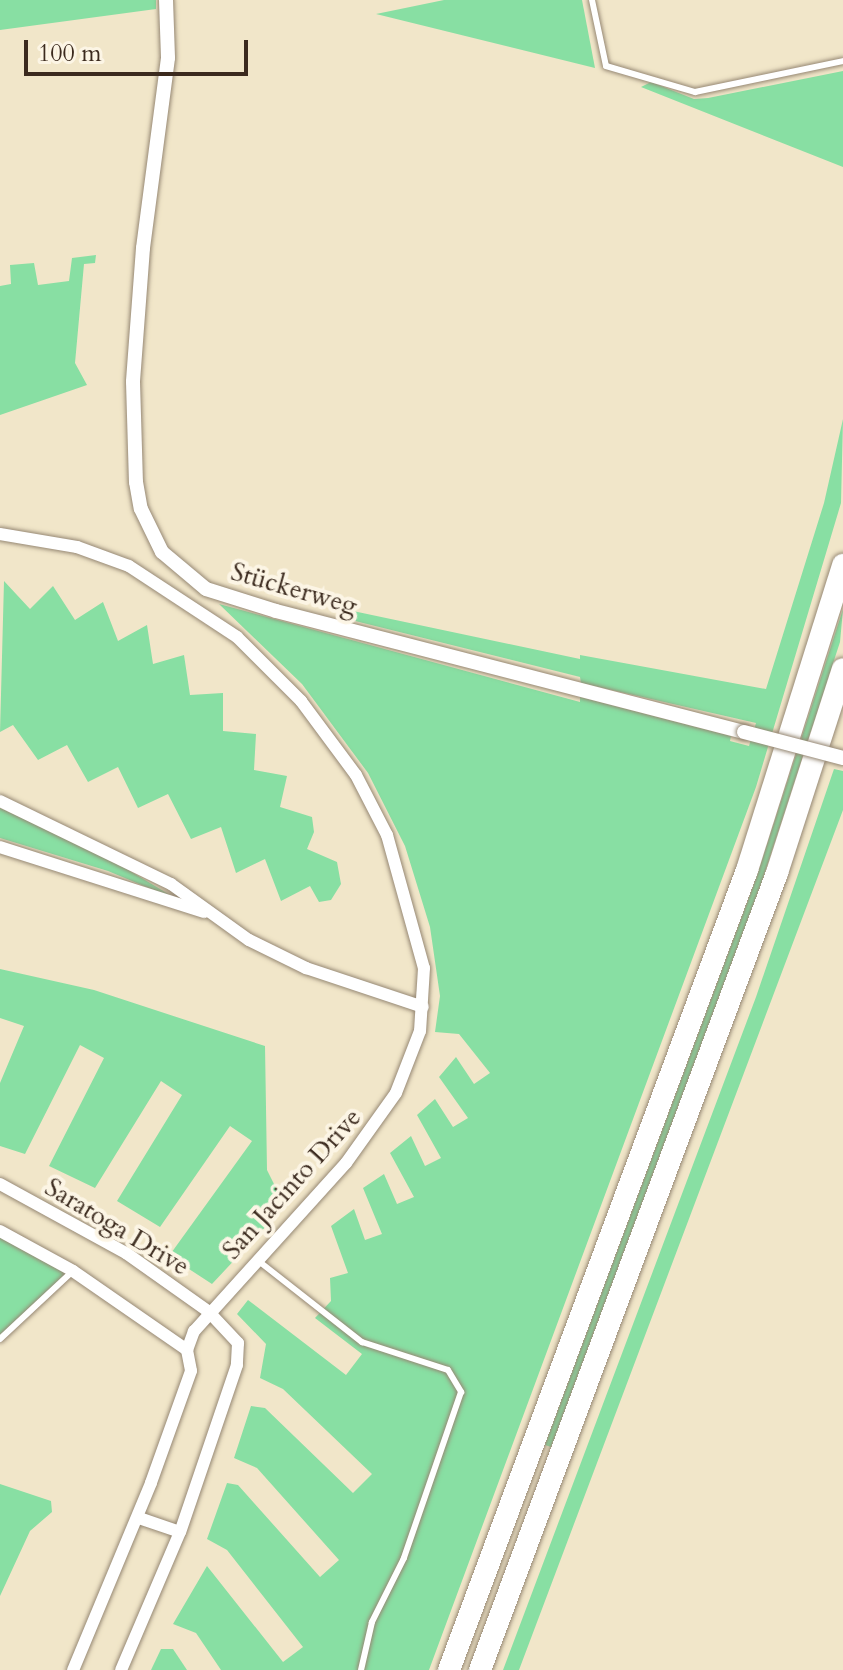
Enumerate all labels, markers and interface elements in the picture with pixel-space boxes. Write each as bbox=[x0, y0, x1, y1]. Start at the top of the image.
scale bar bbox=[28, 24, 252, 74]
text: 100 m bbox=[38, 37, 102, 70]
street label: Stückerweg bbox=[227, 556, 361, 622]
street label: San Jacinto Drive bbox=[216, 1102, 368, 1266]
street label: Saratoga Drive bbox=[39, 1172, 195, 1282]

